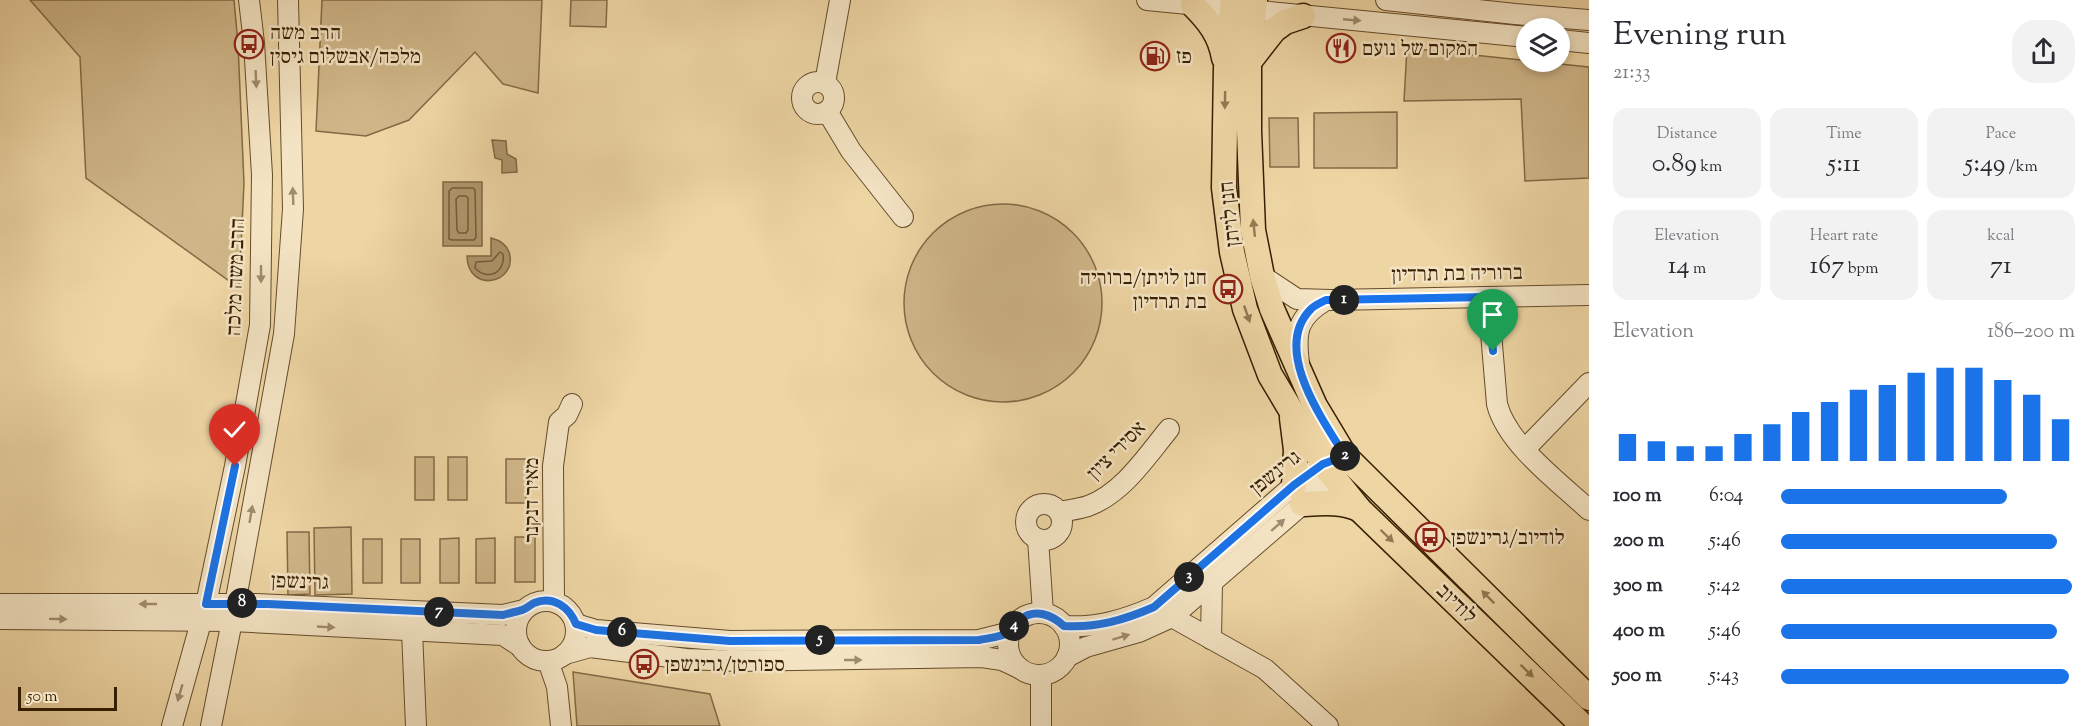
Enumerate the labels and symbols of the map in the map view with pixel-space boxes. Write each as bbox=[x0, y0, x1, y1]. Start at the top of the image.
one-way arrow bbox=[1342, 16, 1361, 25]
place label: הרב משה מלכה/אבשלום גיסין bbox=[270, 19, 421, 73]
bus stop icon: הרב משה מלכה/אבשלום גיסין bbox=[233, 28, 265, 60]
restaurant icon: המקום של נועם bbox=[1325, 32, 1357, 64]
place label: המקום של נועם bbox=[1362, 35, 1478, 65]
fuel station icon: פז bbox=[1139, 40, 1171, 72]
place label: פז bbox=[1176, 43, 1192, 73]
one-way arrow bbox=[251, 70, 261, 89]
one-way arrow bbox=[1220, 91, 1230, 110]
street label: חנן לויתן bbox=[1213, 180, 1249, 248]
one-way arrow bbox=[288, 186, 298, 205]
street label: הרב משה מלכה bbox=[220, 218, 254, 337]
one-way arrow bbox=[1249, 218, 1258, 237]
street label: ברוריה בת תרדיון bbox=[1391, 259, 1523, 291]
place label: חנן לויתן/ברוריה בת תרדיון bbox=[1080, 264, 1207, 318]
one-way arrow bbox=[256, 265, 266, 284]
bus stop icon: חנן לויתן/ברוריה בת תרדיון bbox=[1212, 273, 1244, 305]
pin: 1 bbox=[1329, 285, 1359, 315]
pin bbox=[1467, 289, 1518, 351]
one-way arrow bbox=[1243, 305, 1253, 323]
pin bbox=[209, 404, 260, 466]
street label: אסירי ציון bbox=[1081, 415, 1154, 488]
pin: 2 bbox=[1330, 441, 1360, 471]
street label: גרינשפן bbox=[1244, 444, 1308, 503]
street label: מאיר דנקנר bbox=[518, 457, 548, 543]
one-way arrow bbox=[247, 504, 256, 523]
one-way arrow bbox=[1270, 519, 1285, 532]
bus stop icon: לודיוב/גרינשפן bbox=[1414, 521, 1446, 553]
place label: לודיוב/גרינשפן bbox=[1451, 524, 1565, 554]
one-way arrow bbox=[1379, 528, 1393, 542]
pin: 3 bbox=[1174, 562, 1204, 592]
street label: גרינשפן bbox=[270, 567, 329, 599]
street label: לודיוב bbox=[1428, 577, 1483, 631]
pin: 8 bbox=[227, 588, 257, 618]
one-way arrow bbox=[1481, 591, 1495, 605]
pin: 7 bbox=[424, 597, 454, 627]
one-way arrow bbox=[138, 599, 157, 609]
pin: 4 bbox=[999, 611, 1029, 641]
one-way arrow bbox=[49, 614, 68, 624]
pin: 6 bbox=[607, 617, 637, 647]
one-way arrow bbox=[316, 622, 335, 631]
pin: 5 bbox=[805, 625, 835, 655]
one-way arrow bbox=[1112, 632, 1130, 641]
bus stop icon: ספורטן/גרינשפן bbox=[628, 648, 660, 680]
place label: ספורטן/גרינשפן bbox=[665, 651, 785, 681]
one-way arrow bbox=[844, 655, 863, 665]
one-way arrow bbox=[1520, 663, 1534, 677]
scale bar bbox=[18, 684, 117, 712]
one-way arrow bbox=[175, 684, 185, 702]

